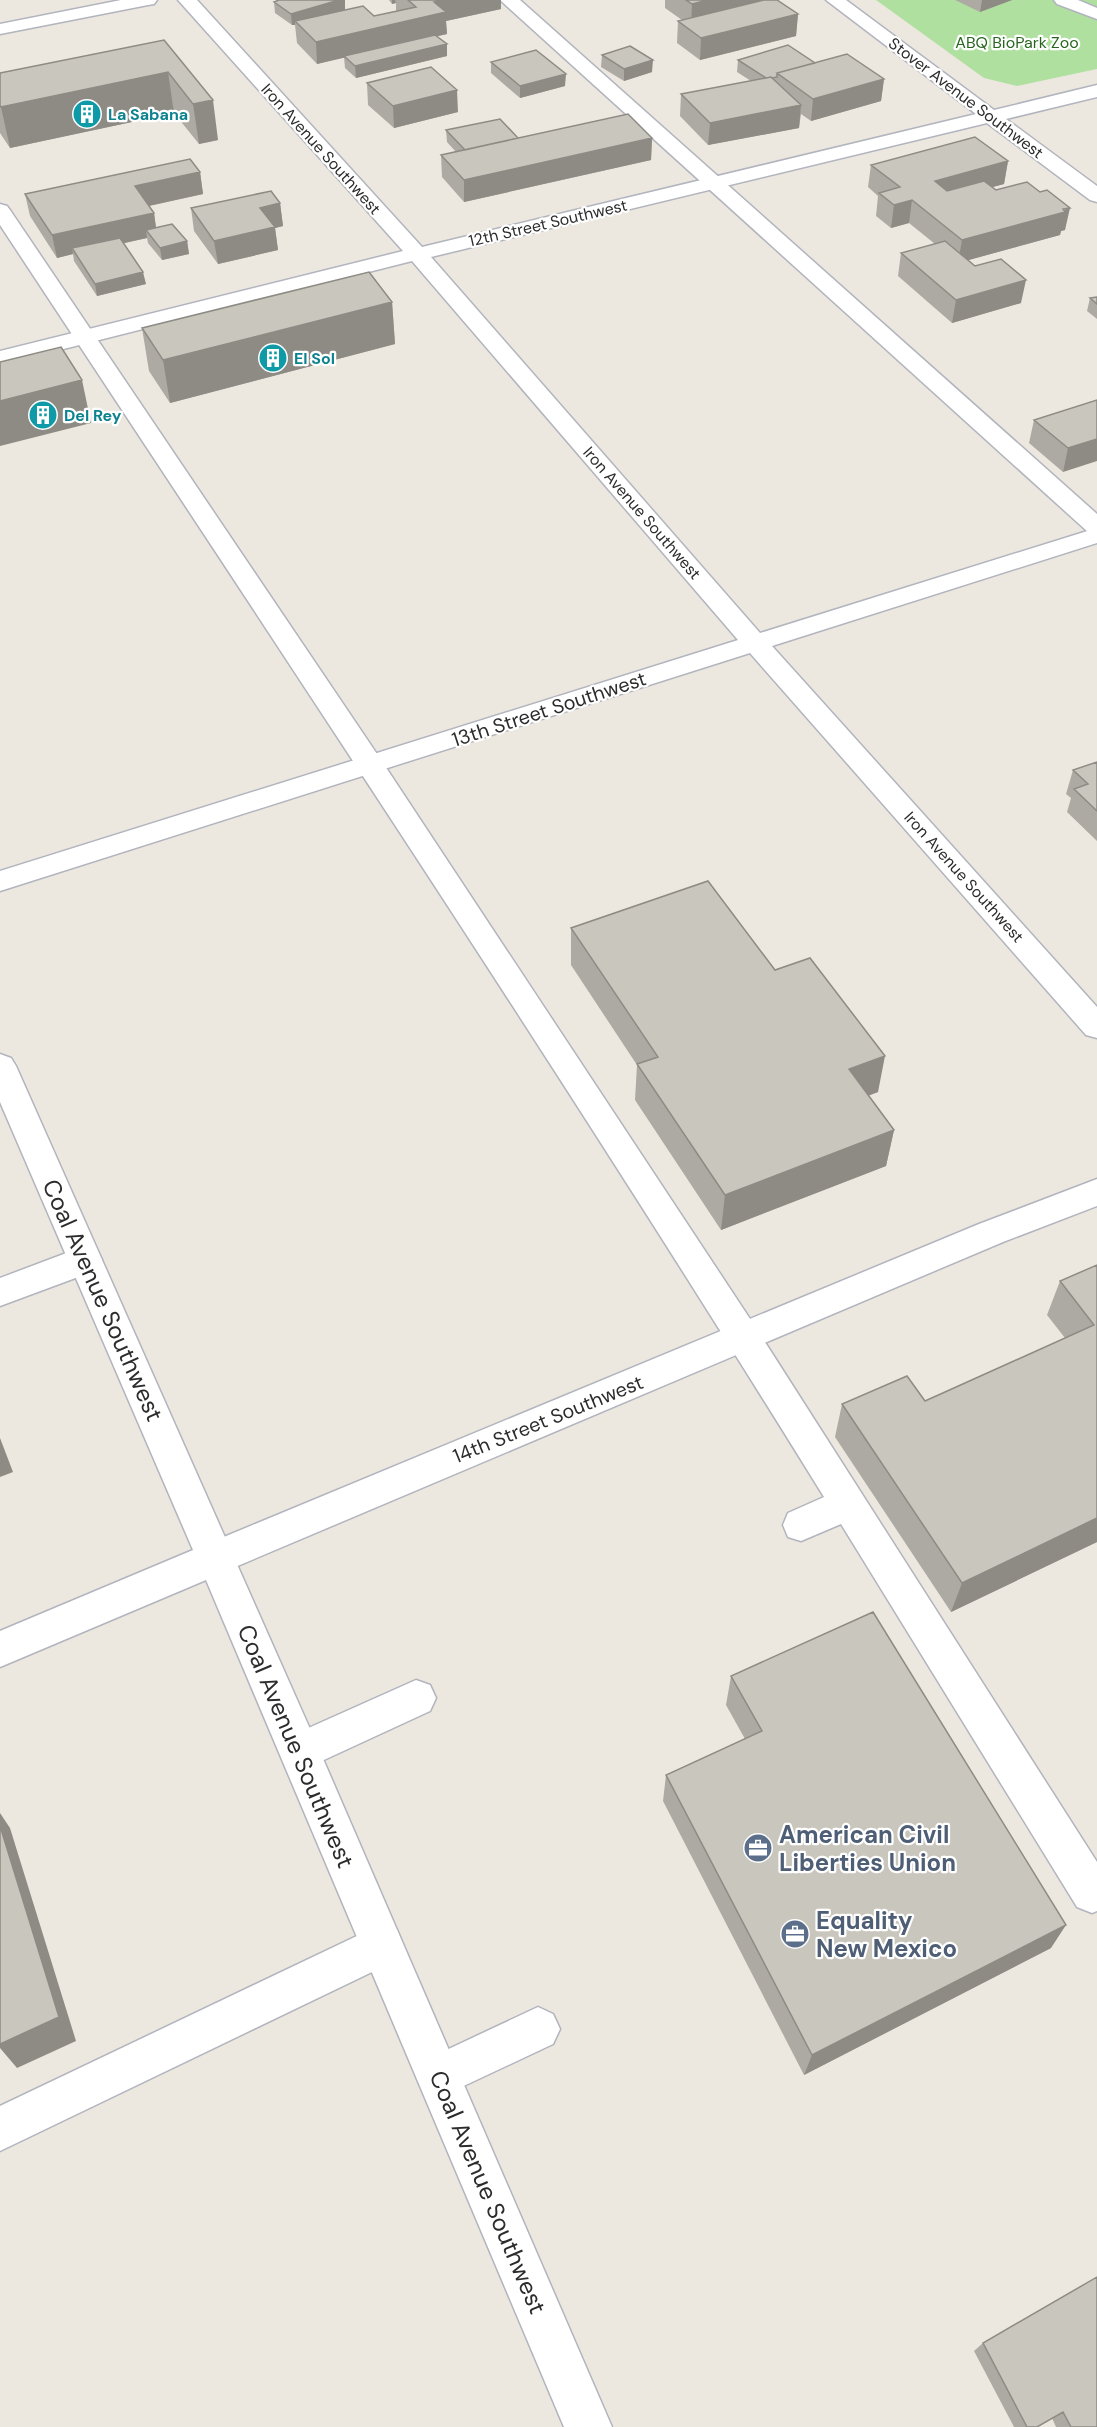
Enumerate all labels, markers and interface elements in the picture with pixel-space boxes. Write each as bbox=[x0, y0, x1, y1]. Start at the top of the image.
park label: ABQ BioPark Zoo bbox=[955, 32, 1079, 53]
street label: Stover Avenue Southwest bbox=[884, 33, 1048, 163]
street label: Iron Avenue Southwest bbox=[257, 79, 385, 219]
building icon: La Sabana bbox=[71, 98, 103, 130]
place label: La Sabana bbox=[108, 104, 188, 125]
street label: 12th Street Southwest bbox=[467, 195, 629, 251]
building icon: El Sol bbox=[257, 342, 289, 374]
place label: El Sol bbox=[294, 348, 335, 369]
building icon: Del Rey bbox=[27, 399, 59, 431]
place label: Del Rey bbox=[64, 405, 122, 426]
street label: Iron Avenue Southwest bbox=[579, 442, 705, 584]
street label: 13th Street Southwest bbox=[449, 665, 650, 753]
street label: Iron Avenue Southwest bbox=[900, 807, 1028, 947]
street label: Coal Avenue Southwest bbox=[36, 1174, 170, 1426]
street label: 14th Street Southwest bbox=[449, 1369, 647, 1469]
street label: Coal Avenue Southwest bbox=[231, 1619, 361, 1873]
place label: American Civil Liberties Union bbox=[779, 1819, 956, 1878]
office icon: American Civil Liberties Union bbox=[742, 1832, 774, 1864]
place label: Equality New Mexico bbox=[816, 1905, 957, 1964]
office icon: Equality New Mexico bbox=[779, 1918, 811, 1950]
street label: Coal Avenue Southwest bbox=[423, 2065, 553, 2319]

